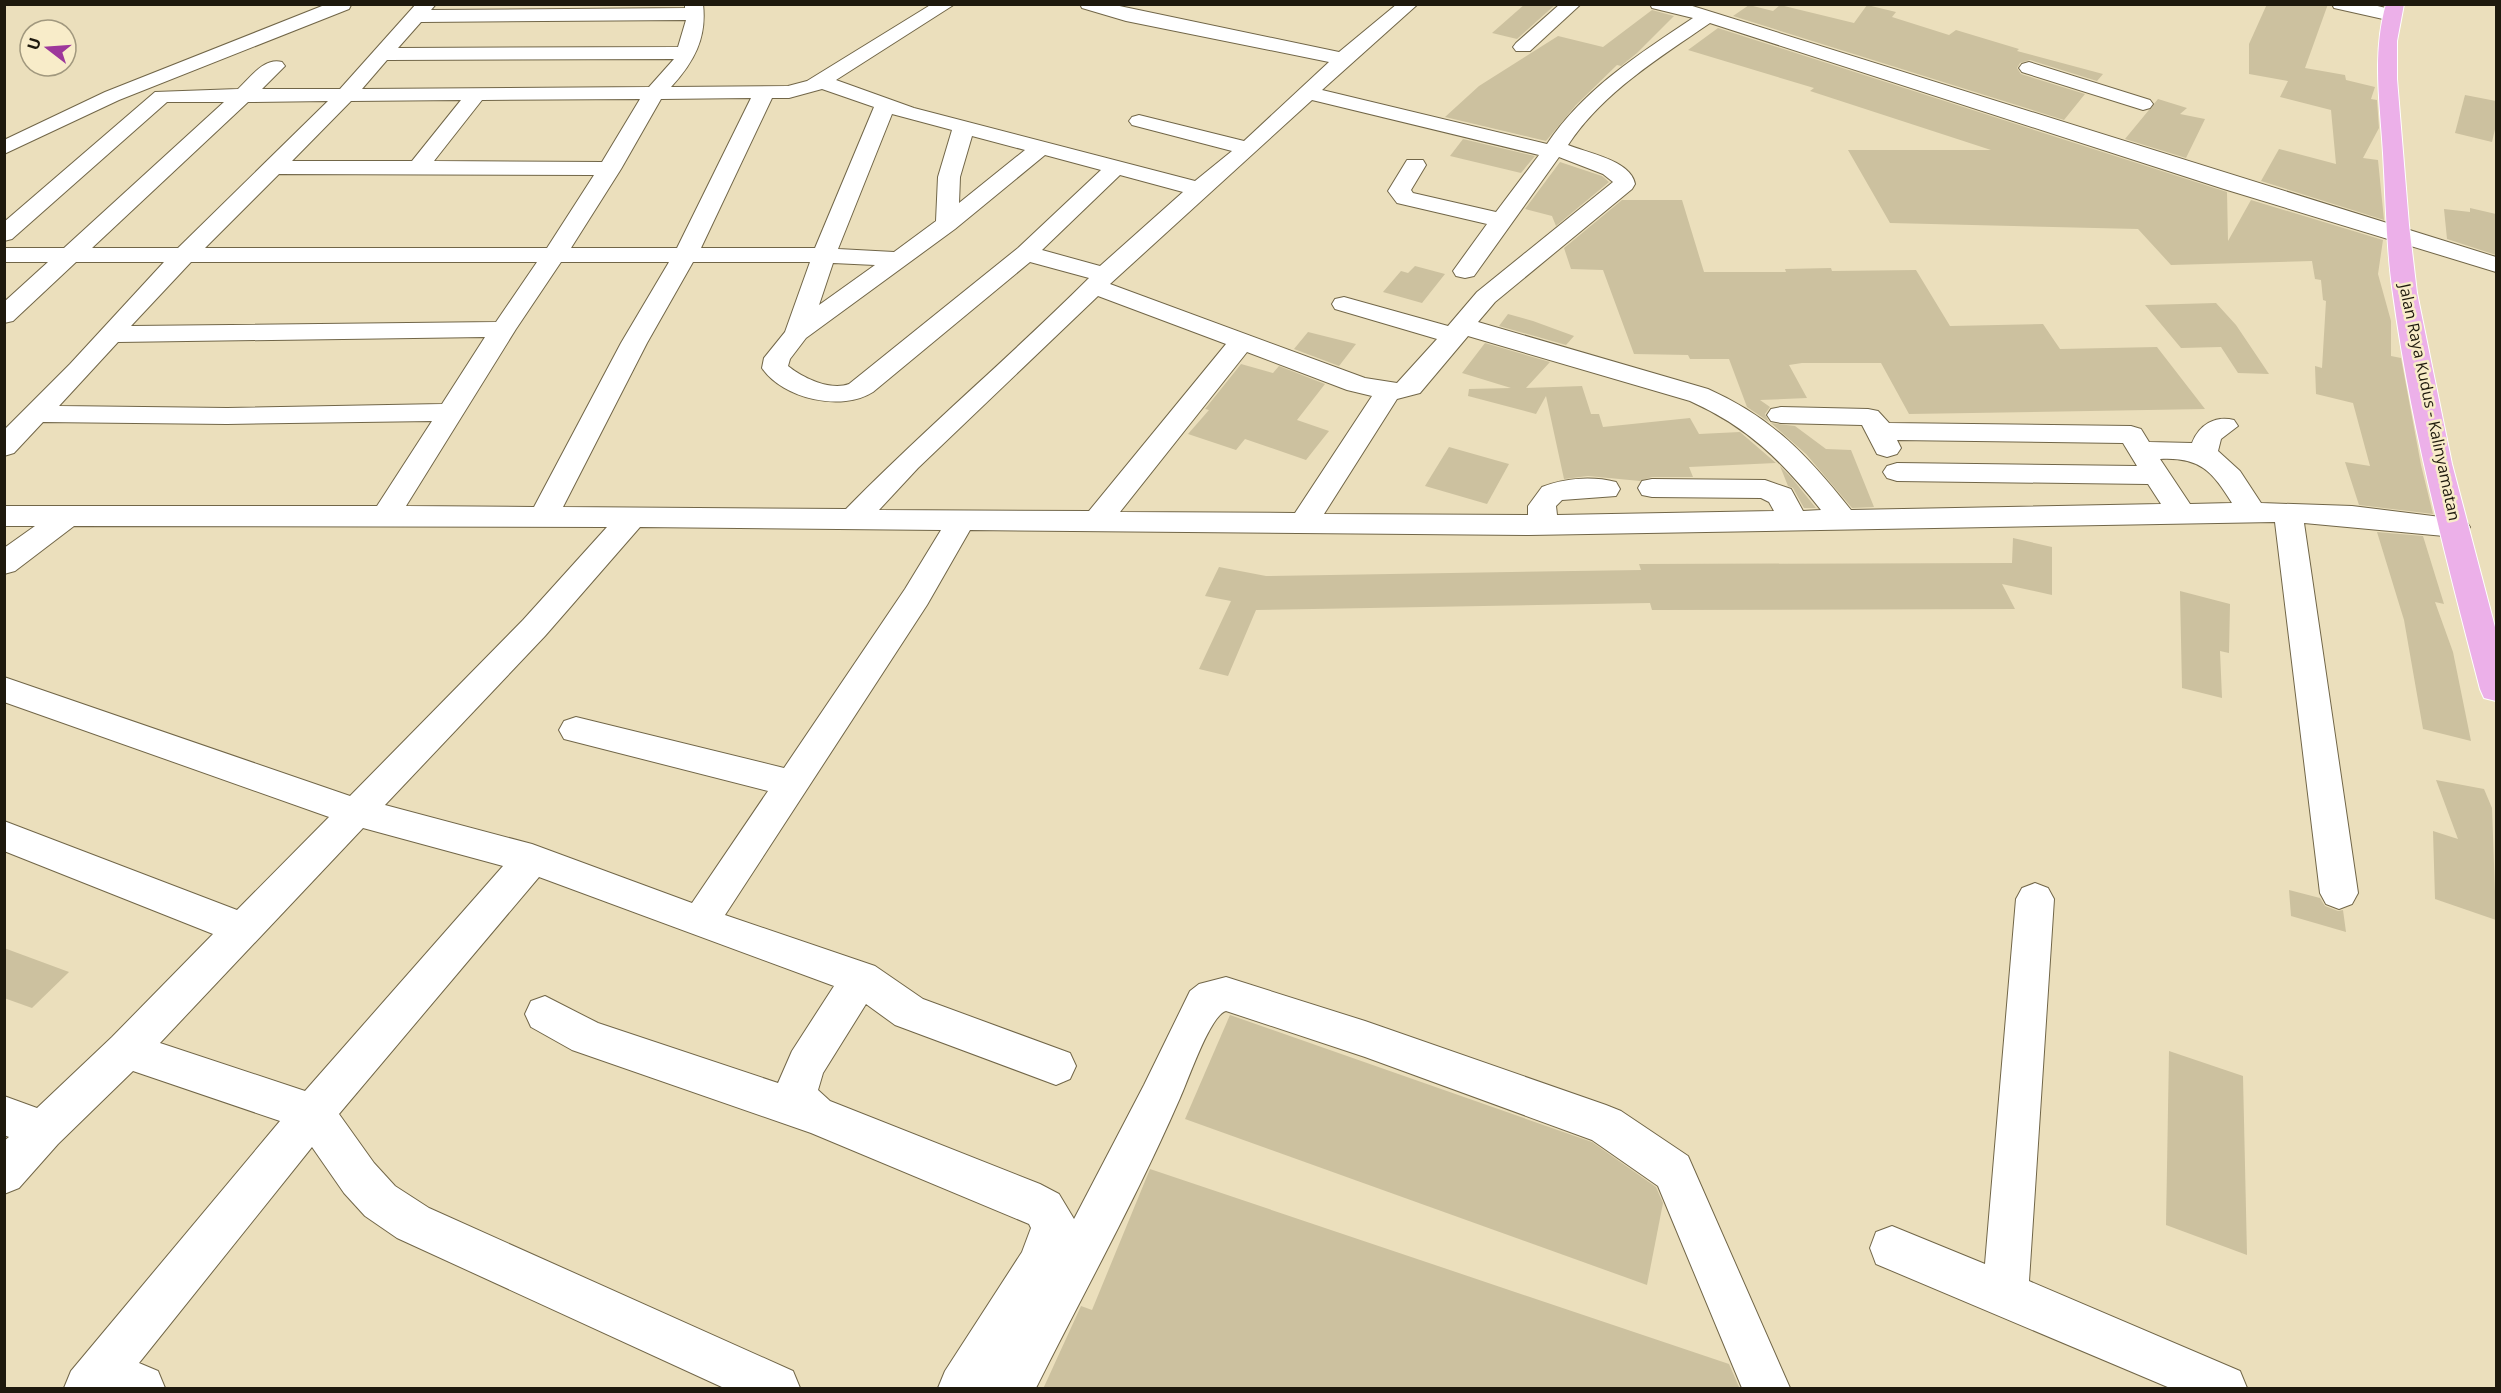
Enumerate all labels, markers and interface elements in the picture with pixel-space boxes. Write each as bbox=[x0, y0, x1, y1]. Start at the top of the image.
north arrow bbox=[18, 18, 78, 78]
text: U bbox=[21, 35, 46, 53]
street label: Jalan Raya Kudus - Kalinyamatan bbox=[2394, 279, 2466, 523]

